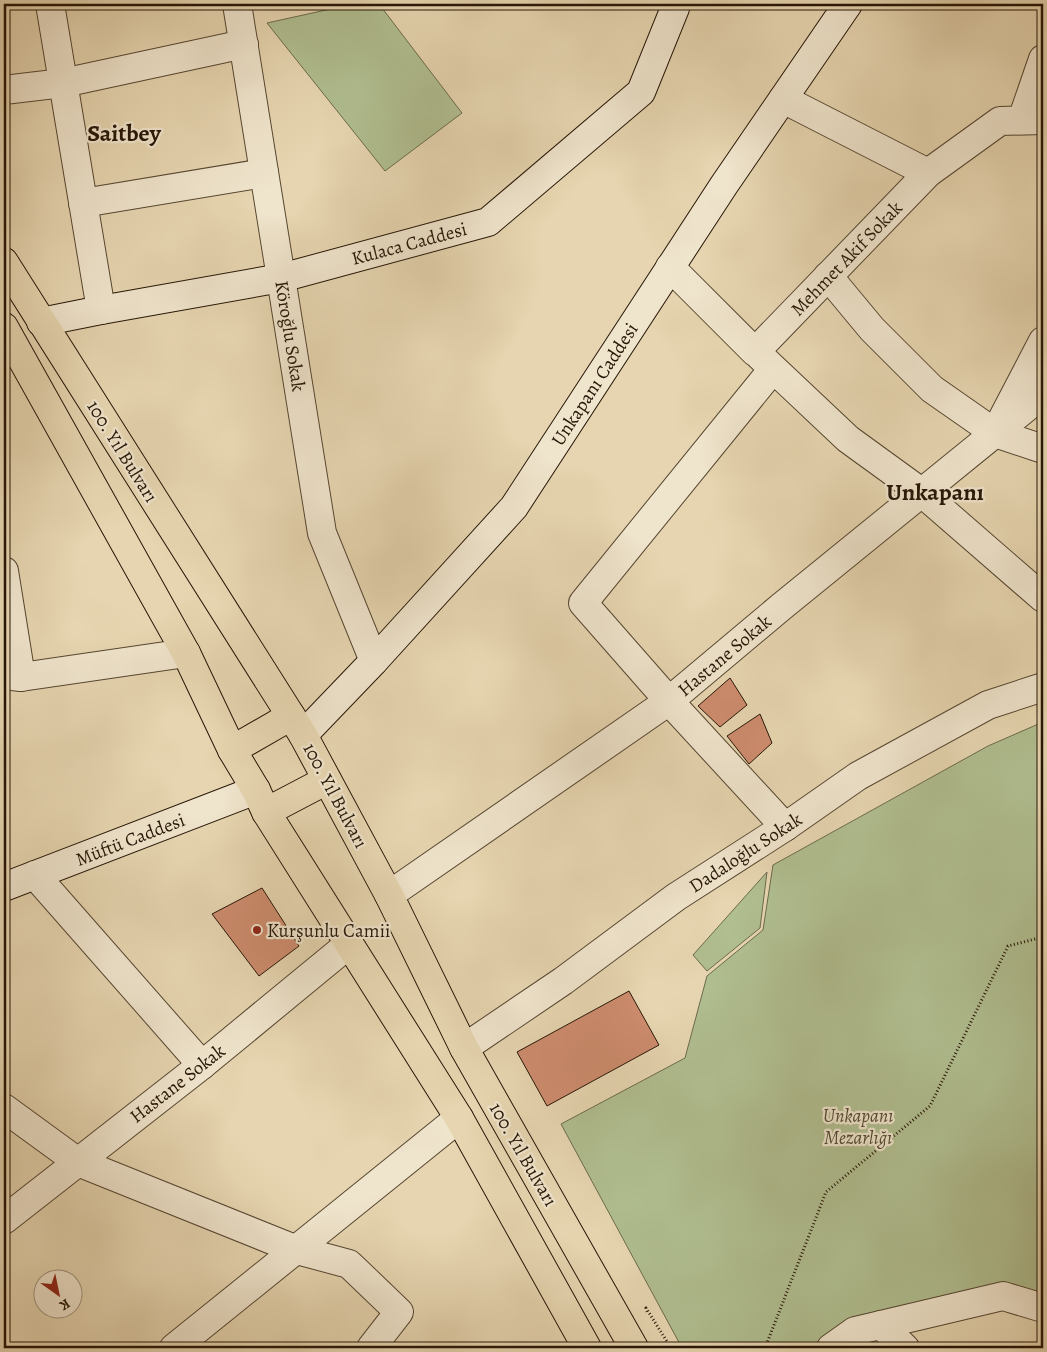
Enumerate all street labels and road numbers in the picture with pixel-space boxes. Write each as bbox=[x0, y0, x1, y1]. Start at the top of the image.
street label: Mehmet Akif Sokak bbox=[785, 195, 909, 322]
street label: Kulaca Caddesi bbox=[349, 216, 470, 272]
street label: Köroğlu Sokak bbox=[268, 279, 312, 394]
street label: Unkapanı Caddesi bbox=[545, 318, 644, 451]
street label: 100. Yıl Bulvarı bbox=[80, 396, 164, 508]
street label: Hastane Sokak bbox=[672, 609, 777, 703]
street label: 100. Yıl Bulvarı bbox=[296, 738, 374, 853]
street label: Dadaloğlu Sokak bbox=[684, 806, 808, 899]
street label: Müftü Caddesi bbox=[72, 807, 189, 873]
street label: Hastane Sokak bbox=[124, 1038, 231, 1129]
street label: 100. Yıl Bulvarı bbox=[483, 1098, 563, 1211]

